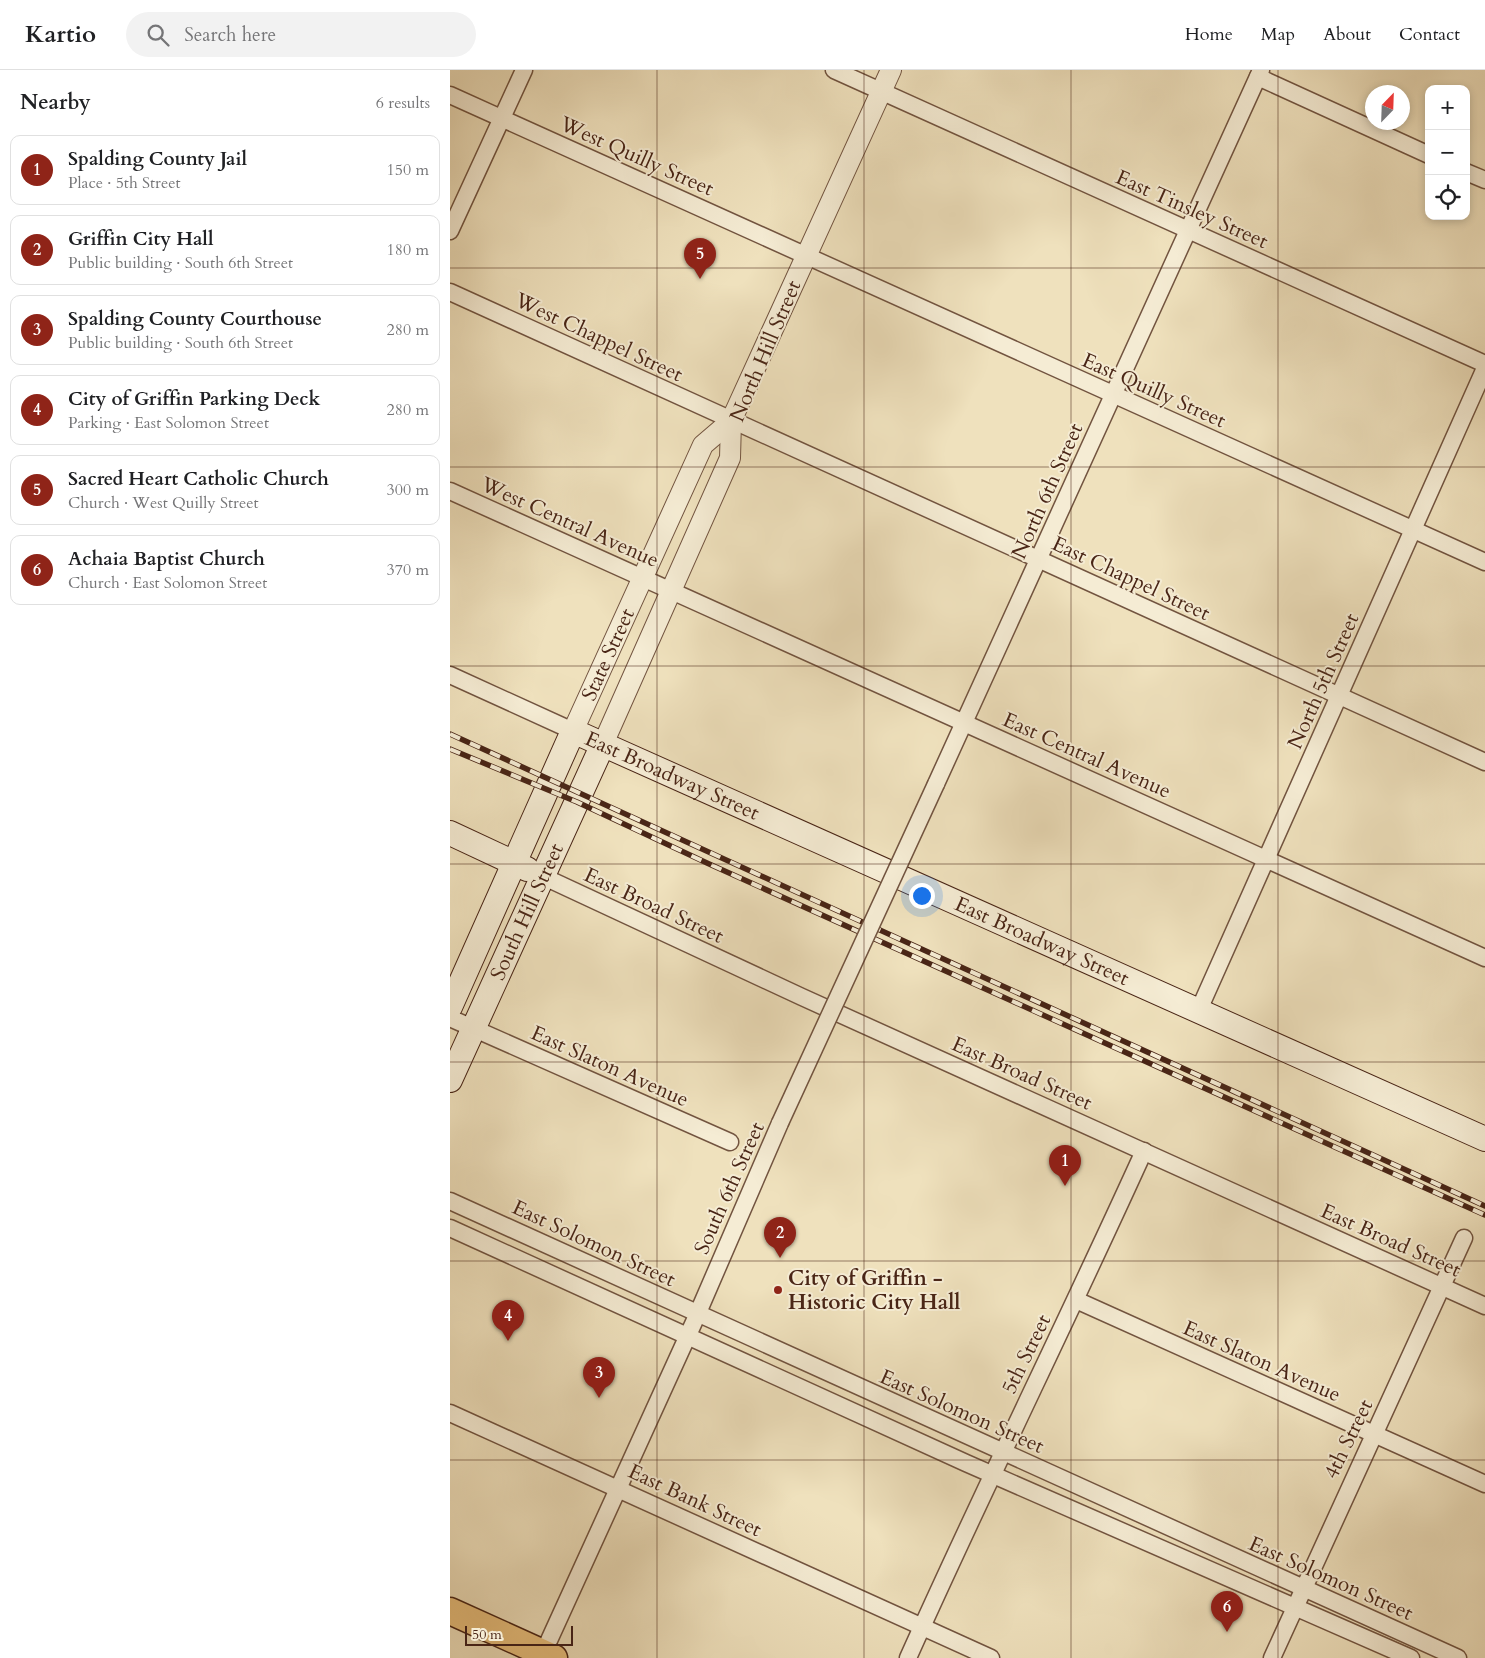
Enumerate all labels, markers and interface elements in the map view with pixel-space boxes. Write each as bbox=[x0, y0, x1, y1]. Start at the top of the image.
search box bbox=[126, 12, 476, 57]
text: Kartio bbox=[25, 18, 96, 51]
icon: search bbox=[144, 21, 172, 49]
text: Search here bbox=[184, 22, 276, 48]
text: Home bbox=[1185, 22, 1233, 47]
text: Map bbox=[1261, 22, 1295, 47]
text: About bbox=[1323, 22, 1371, 47]
text: Contact bbox=[1399, 22, 1460, 47]
north arrow bbox=[1365, 85, 1410, 130]
map controls bbox=[1425, 85, 1470, 220]
button: + bbox=[1425, 85, 1470, 130]
text: Nearby bbox=[20, 88, 91, 117]
text: 6 results bbox=[376, 92, 430, 114]
street label: West Quilly Street bbox=[554, 109, 719, 204]
button: − bbox=[1425, 130, 1470, 175]
text: Spalding County Jail bbox=[68, 146, 247, 172]
text: 1 bbox=[33, 159, 41, 181]
text: 150 m bbox=[387, 159, 429, 181]
street label: East Tinsley Street bbox=[1111, 163, 1273, 256]
text: Place · 5th Street bbox=[68, 172, 180, 194]
button: locate bbox=[1425, 175, 1470, 220]
text: Griffin City Hall bbox=[68, 226, 213, 252]
pin: 5 bbox=[684, 238, 716, 279]
text: 2 bbox=[33, 239, 41, 261]
text: 180 m bbox=[387, 239, 429, 261]
text: Public building · South 6th Street bbox=[68, 252, 293, 274]
street label: North Hill Street bbox=[723, 276, 808, 426]
street label: West Chappel Street bbox=[509, 285, 688, 389]
text: Spalding County Courthouse bbox=[68, 306, 322, 332]
text: 3 bbox=[33, 319, 41, 341]
text: 280 m bbox=[387, 319, 429, 341]
text: Public building · South 6th Street bbox=[68, 332, 293, 354]
street label: East Quilly Street bbox=[1077, 346, 1231, 435]
text: City of Griffin Parking Deck bbox=[68, 386, 320, 412]
text: 4 bbox=[33, 399, 41, 421]
text: 280 m bbox=[387, 399, 429, 421]
text: Parking · East Solomon Street bbox=[68, 412, 269, 434]
street label: North 6th Street bbox=[1005, 418, 1091, 564]
text: Sacred Heart Catholic Church bbox=[68, 466, 329, 492]
street label: West Central Avenue bbox=[475, 470, 663, 575]
text: 5 bbox=[33, 479, 41, 501]
text: 300 m bbox=[387, 479, 429, 501]
text: Church · West Quilly Street bbox=[68, 492, 258, 514]
street label: East Chappel Street bbox=[1047, 529, 1215, 628]
text: Achaia Baptist Church bbox=[68, 546, 265, 572]
text: 6 bbox=[33, 559, 41, 581]
text: 370 m bbox=[387, 559, 429, 581]
text: Church · East Solomon Street bbox=[68, 572, 267, 594]
street label: State Street bbox=[575, 604, 642, 706]
street label: North 5th Street bbox=[1281, 608, 1367, 754]
street label: East Central Avenue bbox=[998, 705, 1176, 806]
street label: East Broadway Street bbox=[580, 724, 764, 828]
street label: South Hill Street bbox=[483, 838, 571, 985]
street label: East Broad Street bbox=[579, 860, 729, 951]
your location bbox=[909, 883, 935, 909]
street label: East Broadway Street bbox=[950, 890, 1134, 993]
street label: East Slaton Avenue bbox=[526, 1019, 693, 1114]
street label: East Broad Street bbox=[947, 1029, 1097, 1118]
street label: South 6th Street bbox=[687, 1117, 772, 1259]
pin: 1 bbox=[1049, 1145, 1081, 1186]
street label: East Solomon Street bbox=[507, 1193, 681, 1294]
street label: East Broad Street bbox=[1316, 1196, 1466, 1285]
pin: 2 bbox=[764, 1217, 796, 1258]
place label: City of Griffin - Historic City Hall bbox=[788, 1264, 960, 1317]
marker: City of Griffin - Historic City Hall bbox=[772, 1284, 784, 1296]
pin: 4 bbox=[492, 1300, 524, 1341]
street label: 5th Street bbox=[995, 1309, 1058, 1399]
street label: East Slaton Avenue bbox=[1178, 1314, 1345, 1409]
pin: 3 bbox=[583, 1357, 615, 1398]
street label: East Solomon Street bbox=[875, 1362, 1049, 1461]
street label: 4th Street bbox=[1317, 1394, 1380, 1484]
street label: East Bank Street bbox=[623, 1457, 767, 1544]
street label: East Solomon Street bbox=[1244, 1529, 1418, 1628]
pin: 6 bbox=[1211, 1591, 1243, 1632]
scale bar bbox=[465, 1623, 572, 1646]
text: 50 m bbox=[472, 1625, 502, 1644]

